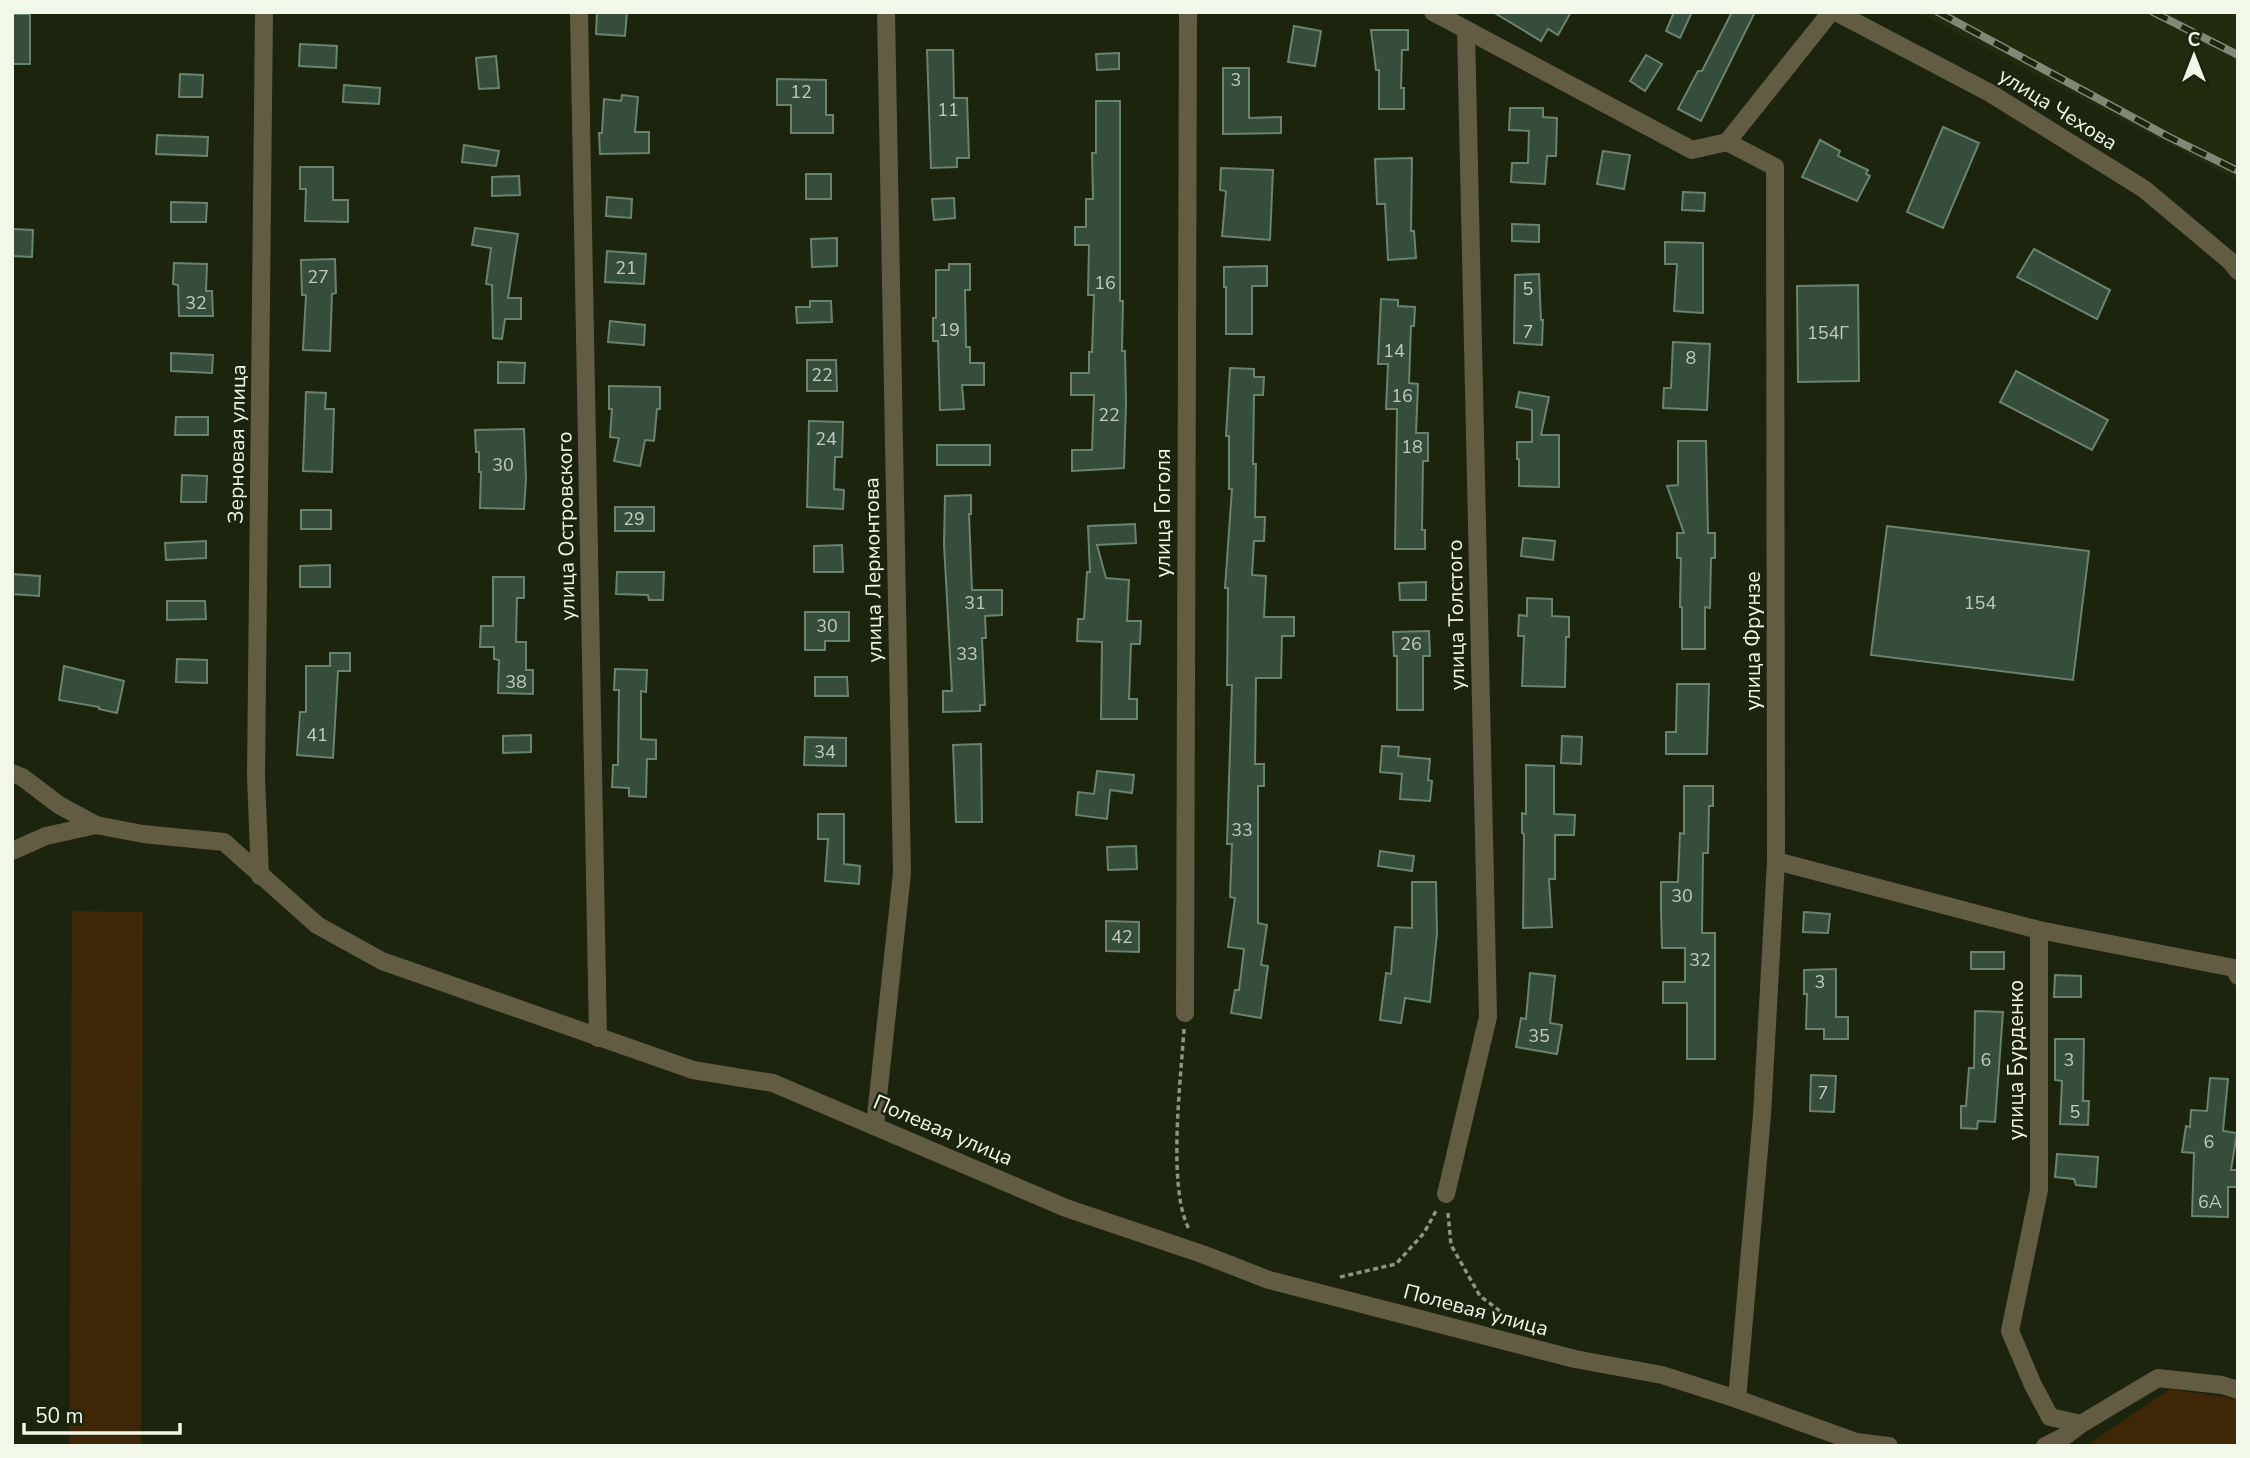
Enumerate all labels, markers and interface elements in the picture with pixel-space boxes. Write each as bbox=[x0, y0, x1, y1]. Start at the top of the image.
north arrow bbox=[2159, 21, 2229, 91]
text: С bbox=[2188, 27, 2201, 53]
street label: улица Чехова bbox=[1993, 61, 2123, 157]
house number: 3 bbox=[1231, 68, 1241, 92]
house number: 12 bbox=[790, 80, 812, 104]
house number: 11 bbox=[937, 98, 959, 122]
house number: 21 bbox=[615, 256, 637, 280]
house number: 27 bbox=[307, 265, 329, 289]
house number: 16 bbox=[1094, 271, 1116, 295]
house number: 5 bbox=[1523, 277, 1533, 301]
house number: 32 bbox=[185, 291, 207, 315]
house number: 19 bbox=[938, 318, 960, 342]
house number: 7 bbox=[1523, 320, 1533, 344]
house number: 154Г bbox=[1807, 321, 1849, 345]
house number: 14 bbox=[1383, 339, 1405, 363]
house number: 8 bbox=[1686, 346, 1696, 370]
house number: 22 bbox=[811, 363, 833, 387]
street label: Зерновая улица bbox=[222, 364, 252, 524]
house number: 16 bbox=[1391, 384, 1413, 408]
house number: 22 bbox=[1098, 403, 1120, 427]
house number: 24 bbox=[815, 427, 837, 451]
street label: улица Островского bbox=[550, 431, 582, 621]
house number: 18 bbox=[1401, 435, 1423, 459]
street label: улица Гоголя bbox=[1149, 449, 1177, 577]
house number: 30 bbox=[492, 453, 514, 477]
street label: улица Лермонтова bbox=[857, 477, 889, 663]
house number: 29 bbox=[623, 507, 645, 531]
street label: улица Толстого bbox=[1441, 539, 1471, 691]
street label: улица Фрунзе bbox=[1739, 571, 1767, 711]
house number: 31 bbox=[964, 591, 986, 615]
house number: 154 bbox=[1964, 591, 1996, 615]
house number: 30 bbox=[816, 614, 838, 638]
house number: 26 bbox=[1400, 632, 1422, 656]
house number: 33 bbox=[956, 642, 978, 666]
house number: 38 bbox=[505, 670, 527, 694]
house number: 41 bbox=[306, 723, 328, 747]
house number: 34 bbox=[814, 740, 836, 764]
house number: 33 bbox=[1231, 818, 1253, 842]
house number: 30 bbox=[1671, 884, 1693, 908]
house number: 42 bbox=[1111, 925, 1133, 949]
house number: 32 bbox=[1689, 948, 1711, 972]
house number: 3 bbox=[1815, 970, 1825, 994]
street label: улица Бурденко bbox=[2002, 980, 2030, 1140]
house number: 35 bbox=[1528, 1024, 1550, 1048]
house number: 6 bbox=[1981, 1048, 1991, 1072]
house number: 3 bbox=[2064, 1048, 2074, 1072]
house number: 7 bbox=[1818, 1081, 1828, 1105]
street label: Полевая улица bbox=[869, 1088, 1017, 1172]
house number: 5 bbox=[2070, 1100, 2080, 1124]
house number: 6 bbox=[2204, 1130, 2214, 1154]
house number: 6А bbox=[2198, 1190, 2222, 1214]
street label: Полевая улица bbox=[1400, 1277, 1552, 1343]
scale bar bbox=[24, 1392, 180, 1436]
text: 50 m bbox=[35, 1402, 84, 1430]

